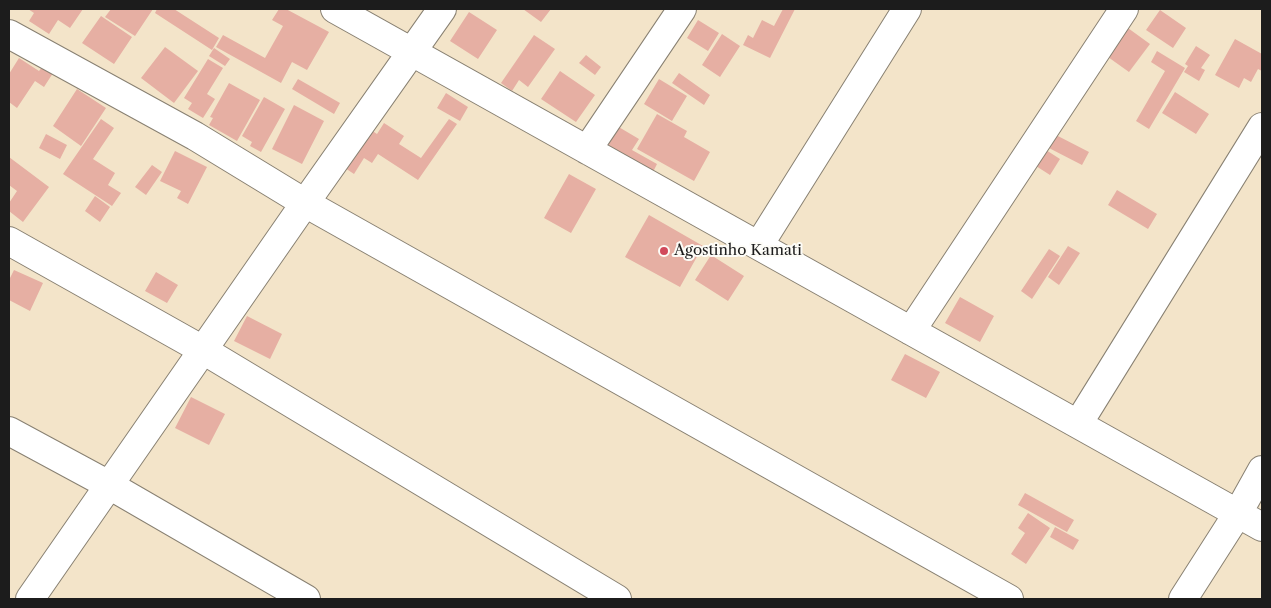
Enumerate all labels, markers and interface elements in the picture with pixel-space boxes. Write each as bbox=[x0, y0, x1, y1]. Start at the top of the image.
place label: Agostinho Kamati bbox=[674, 242, 802, 260]
marker: Agostinho Kamati bbox=[658, 245, 670, 257]

